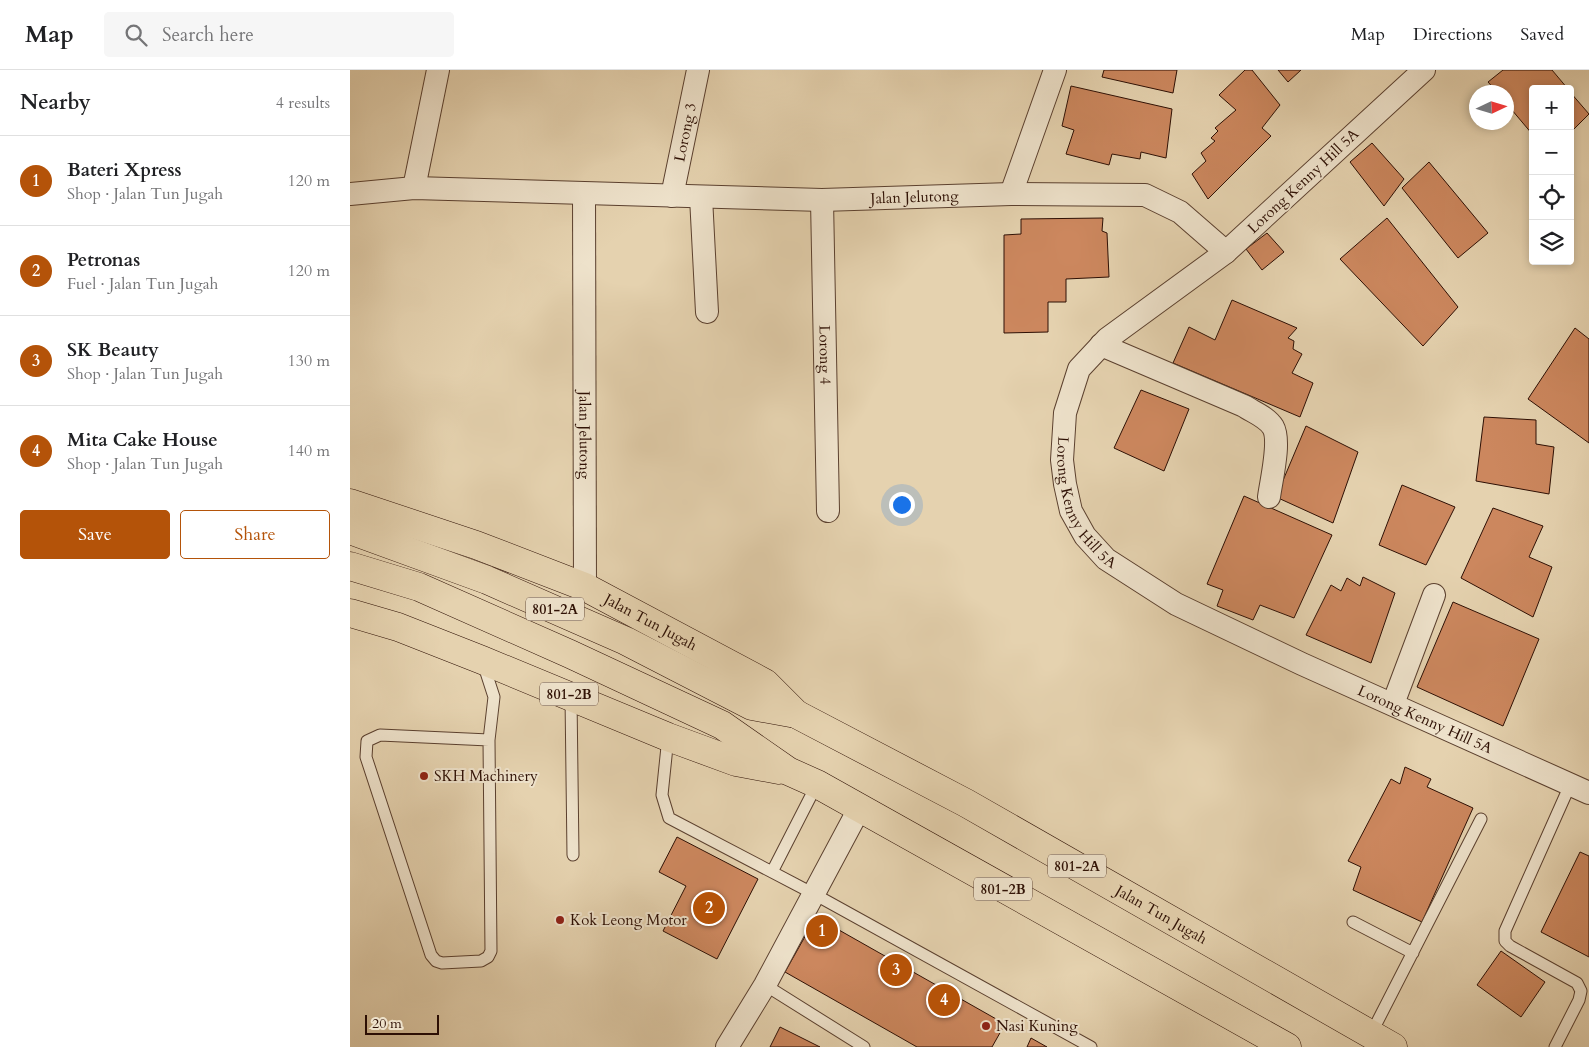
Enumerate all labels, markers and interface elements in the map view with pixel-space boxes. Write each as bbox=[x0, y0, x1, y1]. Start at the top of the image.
search box bbox=[104, 12, 454, 57]
text: Map bbox=[25, 18, 74, 51]
icon: search bbox=[122, 21, 150, 49]
text: Search here bbox=[162, 22, 254, 48]
text: Map bbox=[1351, 22, 1385, 47]
text: Directions bbox=[1413, 22, 1492, 47]
text: Saved bbox=[1520, 22, 1564, 47]
north arrow bbox=[1469, 85, 1514, 130]
map controls bbox=[1529, 85, 1574, 265]
button: + bbox=[1529, 85, 1574, 130]
text: Nearby bbox=[20, 88, 91, 117]
text: 4 results bbox=[276, 92, 330, 114]
street label: Lorong 3 bbox=[669, 101, 701, 163]
street label: Lorong Kenny Hill 5A bbox=[1243, 124, 1363, 238]
button: − bbox=[1529, 130, 1574, 175]
text: Bateri Xpress bbox=[67, 157, 182, 183]
text: 1 bbox=[32, 170, 40, 192]
text: 120 m bbox=[288, 170, 330, 192]
button: locate bbox=[1529, 175, 1574, 220]
text: Shop · Jalan Tun Jugah bbox=[67, 183, 223, 205]
street label: Jalan Jelutong bbox=[868, 186, 959, 209]
button: layers bbox=[1529, 220, 1574, 265]
text: Petronas bbox=[67, 247, 140, 273]
text: 2 bbox=[32, 260, 40, 282]
text: 120 m bbox=[288, 260, 330, 282]
text: Fuel · Jalan Tun Jugah bbox=[67, 273, 218, 295]
street label: Lorong 4 bbox=[814, 325, 836, 385]
text: SK Beauty bbox=[67, 337, 159, 363]
text: 3 bbox=[32, 350, 40, 372]
text: 130 m bbox=[288, 350, 330, 372]
text: Shop · Jalan Tun Jugah bbox=[67, 363, 223, 385]
street label: Jalan Jelutong bbox=[574, 389, 595, 480]
text: Mita Cake House bbox=[67, 427, 218, 453]
street label: Lorong Kenny Hill 5A bbox=[1052, 436, 1121, 573]
text: 4 bbox=[32, 440, 40, 462]
text: 140 m bbox=[288, 440, 330, 462]
text: Shop · Jalan Tun Jugah bbox=[67, 453, 223, 475]
your location bbox=[889, 492, 915, 518]
button: Save bbox=[20, 510, 170, 559]
button: Share bbox=[180, 510, 330, 559]
street label: Jalan Tun Jugah bbox=[599, 588, 701, 655]
road number: 801-2A bbox=[526, 598, 584, 620]
street label: Lorong Kenny Hill 5A bbox=[1355, 680, 1496, 758]
road number: 801-2B bbox=[540, 682, 598, 706]
place label: SKH Machinery bbox=[434, 766, 538, 786]
marker: SKH Machinery bbox=[418, 770, 430, 782]
road number: 801-2A bbox=[1048, 854, 1106, 878]
road number: 801-2B bbox=[974, 878, 1032, 901]
street label: Jalan Tun Jugah bbox=[1110, 879, 1212, 949]
pin: 2 bbox=[693, 889, 725, 927]
place label: Kok Leong Motor bbox=[570, 910, 687, 930]
pin: 1 bbox=[806, 912, 838, 950]
marker: Kok Leong Motor bbox=[554, 914, 566, 926]
pin: 3 bbox=[880, 951, 912, 989]
pin: 4 bbox=[928, 981, 960, 1019]
scale bar bbox=[365, 1012, 439, 1035]
text: 20 m bbox=[372, 1014, 402, 1033]
place label: Nasi Kuning bbox=[996, 1016, 1078, 1036]
marker: Nasi Kuning bbox=[980, 1020, 992, 1032]

